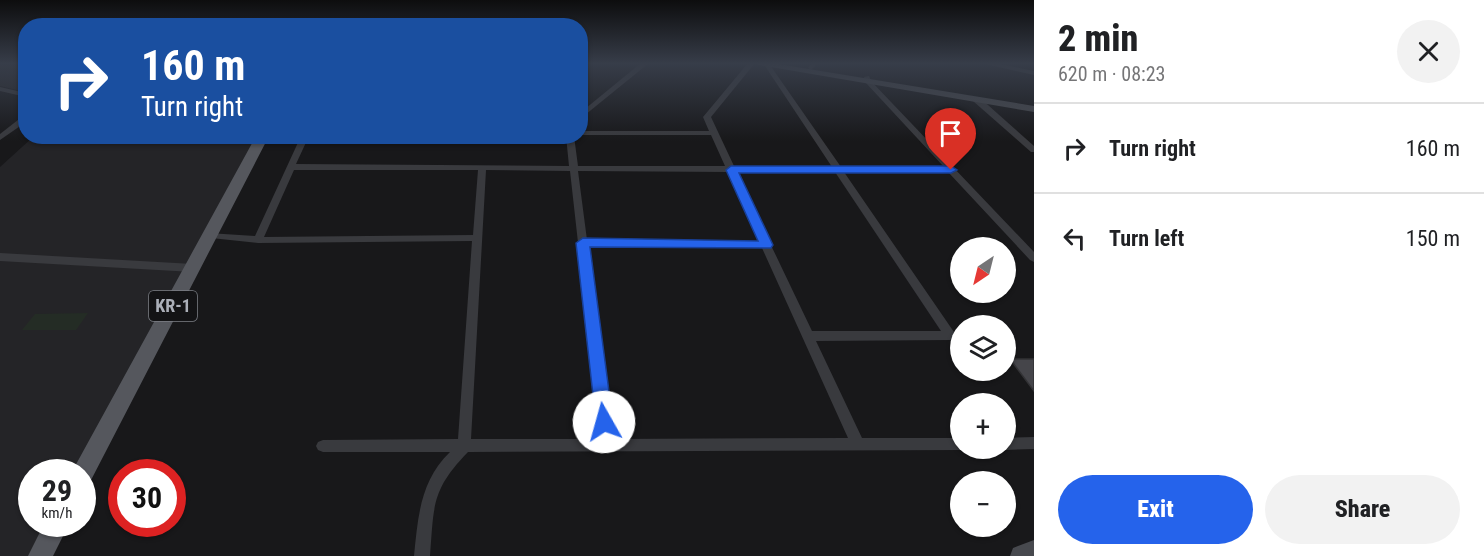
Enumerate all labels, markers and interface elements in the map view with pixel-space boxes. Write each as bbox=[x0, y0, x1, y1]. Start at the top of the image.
text: 2 min bbox=[1058, 18, 1138, 60]
button: close bbox=[1397, 20, 1460, 83]
text: 160 m bbox=[141, 41, 246, 90]
icon: right bbox=[42, 42, 120, 120]
text: 620 m · 08:23 bbox=[1058, 62, 1165, 86]
text: Turn right bbox=[141, 91, 243, 123]
pin bbox=[925, 108, 976, 170]
icon: arrive bbox=[934, 117, 967, 150]
icon: right bbox=[1058, 132, 1091, 165]
text: Turn right bbox=[1109, 136, 1196, 161]
text: 160 m bbox=[1406, 136, 1460, 161]
icon: left bbox=[1058, 222, 1091, 255]
text: Turn left bbox=[1109, 226, 1184, 251]
text: 150 m bbox=[1406, 226, 1460, 251]
north arrow bbox=[950, 237, 1016, 303]
map controls bbox=[950, 237, 1016, 537]
road number: KR-1 bbox=[149, 291, 197, 321]
button: layers bbox=[950, 315, 1016, 381]
position arrow bbox=[572, 390, 636, 454]
button: + bbox=[950, 393, 1016, 459]
speed limit sign: 30 bbox=[108, 459, 186, 537]
button: − bbox=[950, 471, 1016, 537]
text: 29 bbox=[42, 473, 72, 508]
button: Exit bbox=[1058, 475, 1253, 544]
button: Share bbox=[1265, 475, 1460, 544]
text: km/h bbox=[42, 504, 72, 522]

